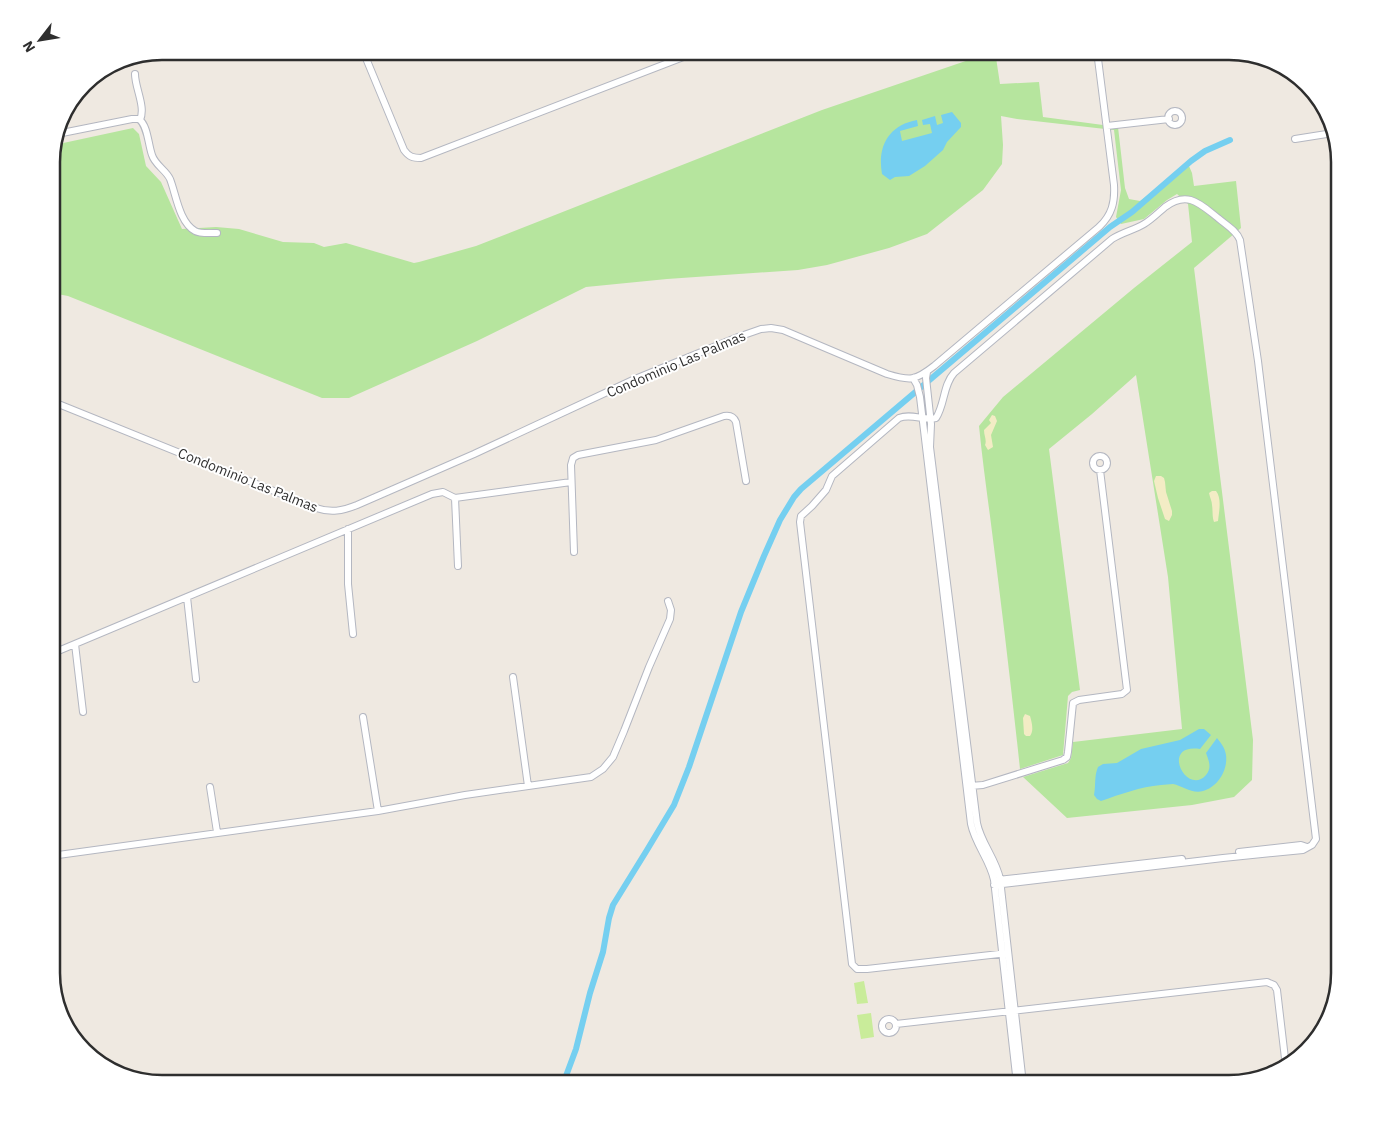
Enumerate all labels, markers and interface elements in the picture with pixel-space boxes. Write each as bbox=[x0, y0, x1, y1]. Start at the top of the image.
north arrow bbox=[15, 15, 65, 65]
text: N bbox=[19, 38, 39, 56]
street label: Condominio Las Palmas bbox=[604, 326, 748, 401]
street label: Condominio Las Palmas bbox=[175, 444, 321, 516]

